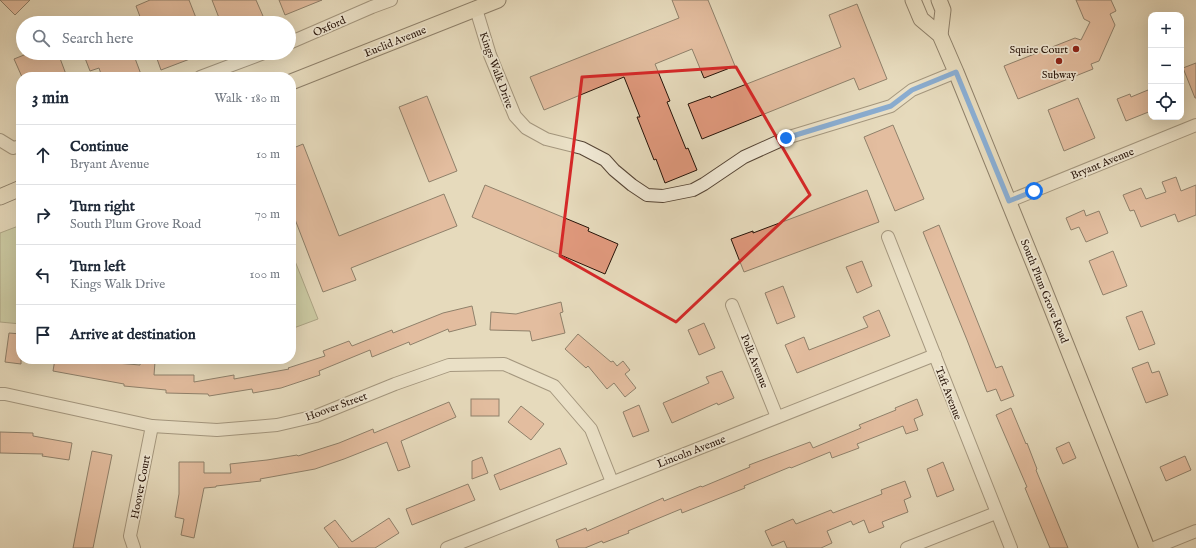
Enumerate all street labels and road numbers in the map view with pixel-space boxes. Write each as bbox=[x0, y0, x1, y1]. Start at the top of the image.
street label: Oxford bbox=[311, 14, 348, 40]
street label: Euclid Avenue bbox=[362, 23, 429, 61]
street label: Kings Walk Drive bbox=[476, 30, 516, 111]
street label: Bryant Avenue bbox=[1069, 145, 1136, 183]
street label: South Plum Grove Road bbox=[1017, 237, 1071, 346]
street label: Polk Avenue bbox=[737, 332, 771, 390]
street label: Taft Avenue bbox=[932, 365, 965, 422]
street label: Hoover Street bbox=[304, 389, 369, 425]
street label: Lincoln Avenue bbox=[655, 432, 728, 471]
street label: Hoover Court bbox=[128, 454, 154, 520]

